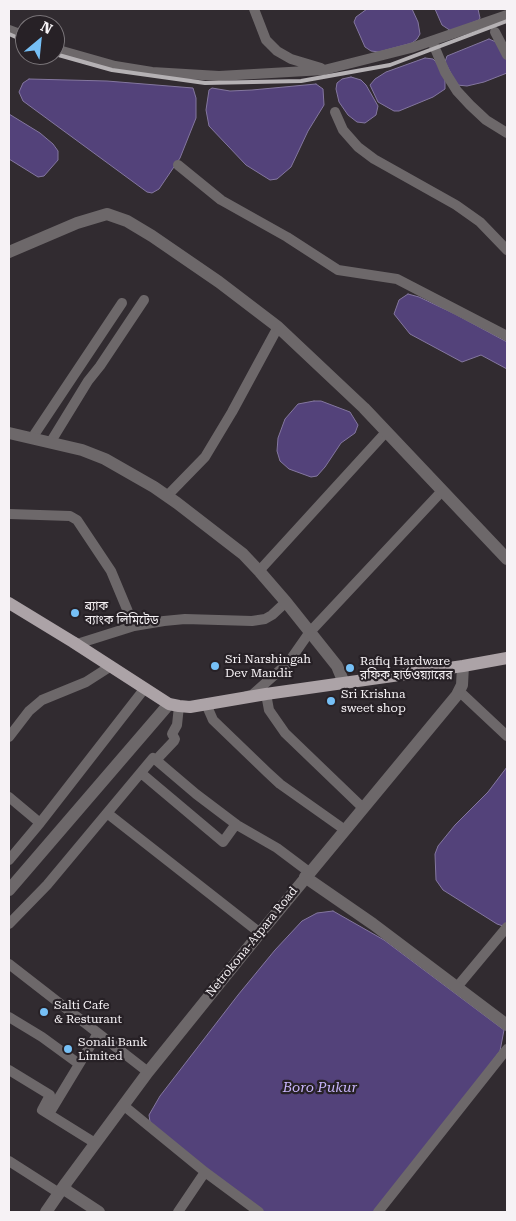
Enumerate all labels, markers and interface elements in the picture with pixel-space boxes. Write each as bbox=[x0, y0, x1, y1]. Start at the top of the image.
north arrow bbox=[15, 15, 65, 65]
text: N bbox=[38, 18, 55, 37]
place label: ব্র্যাক ব্যাংক লিমিটেড bbox=[85, 599, 158, 627]
marker: ব্র্যাক ব্যাংক লিমিটেড bbox=[69, 607, 81, 619]
place label: Sri Narshingah Dev Mandir bbox=[225, 652, 311, 680]
place label: Rafiq Hardware রফিক হার্ডওয়্যারের bbox=[360, 654, 453, 682]
marker: Sri Narshingah Dev Mandir bbox=[209, 660, 221, 672]
marker: Rafiq Hardware রফিক হার্ডওয়্যারের bbox=[344, 662, 356, 674]
place label: Sri Krishna sweet shop bbox=[341, 687, 406, 715]
marker: Sri Krishna sweet shop bbox=[325, 695, 337, 707]
street label: Netrokona-Atpara Road bbox=[203, 884, 301, 1000]
place label: Salti Cafe & Resturant bbox=[54, 998, 122, 1026]
marker: Salti Cafe & Resturant bbox=[38, 1006, 50, 1018]
place label: Sonali Bank Limited bbox=[78, 1035, 147, 1063]
marker: Sonali Bank Limited bbox=[62, 1043, 74, 1055]
water label: Boro Pukur bbox=[283, 1080, 357, 1096]

